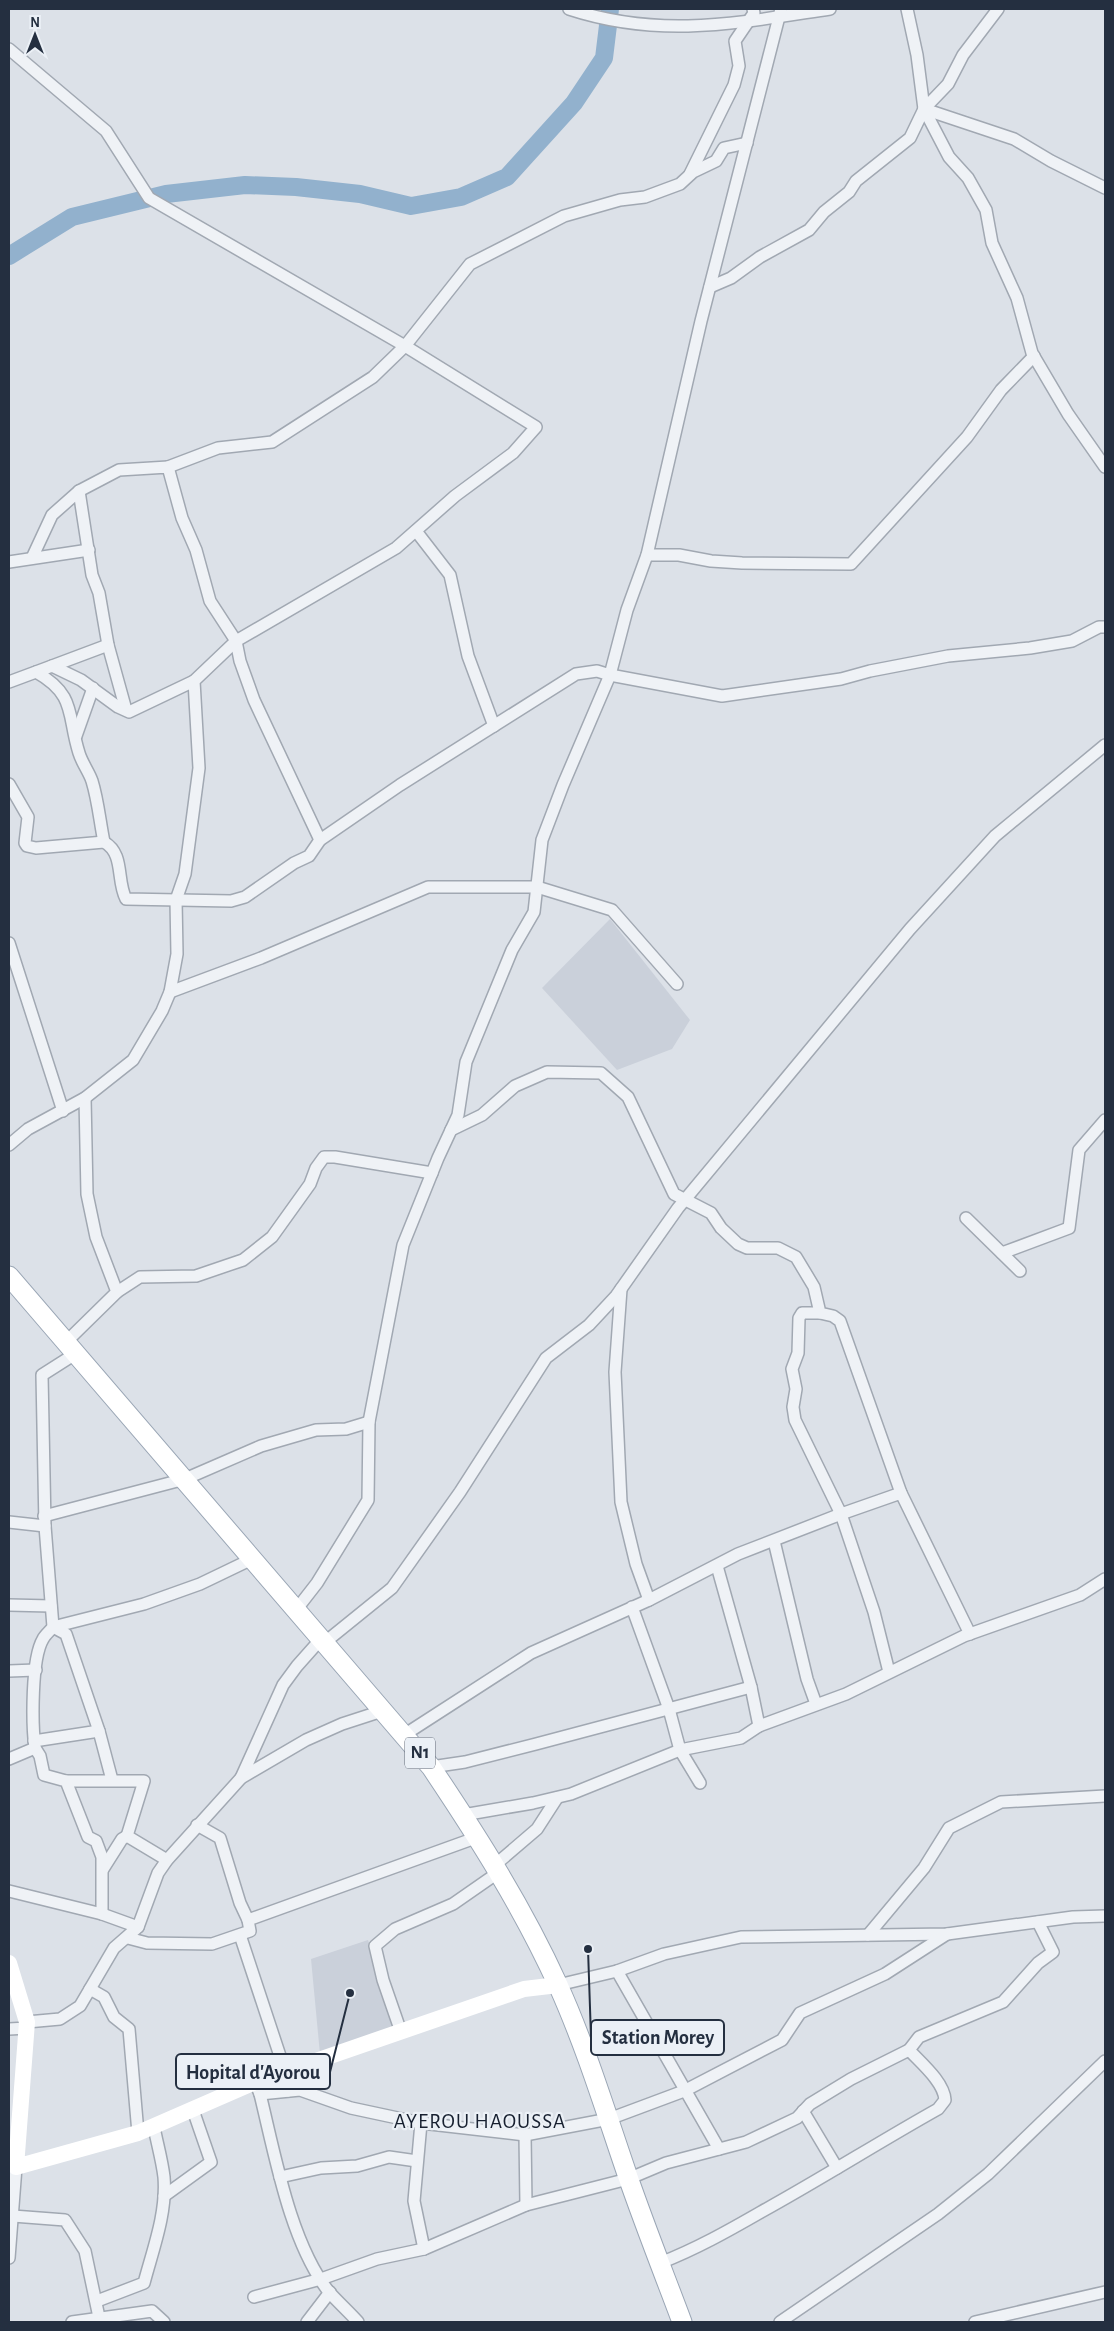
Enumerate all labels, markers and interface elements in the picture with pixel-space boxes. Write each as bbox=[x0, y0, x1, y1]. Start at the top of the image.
north arrow bbox=[10, 10, 60, 60]
text: N bbox=[30, 16, 40, 30]
road number: N1 bbox=[405, 1738, 435, 1769]
callout: Station Morey bbox=[591, 2020, 724, 2055]
text: Station Morey bbox=[602, 2028, 714, 2048]
callout: Hopital d'Ayorou bbox=[176, 2054, 330, 2089]
text: Hopital d'Ayorou bbox=[186, 2063, 321, 2083]
district label: AYEROU HAOUSSA bbox=[394, 2111, 566, 2132]

